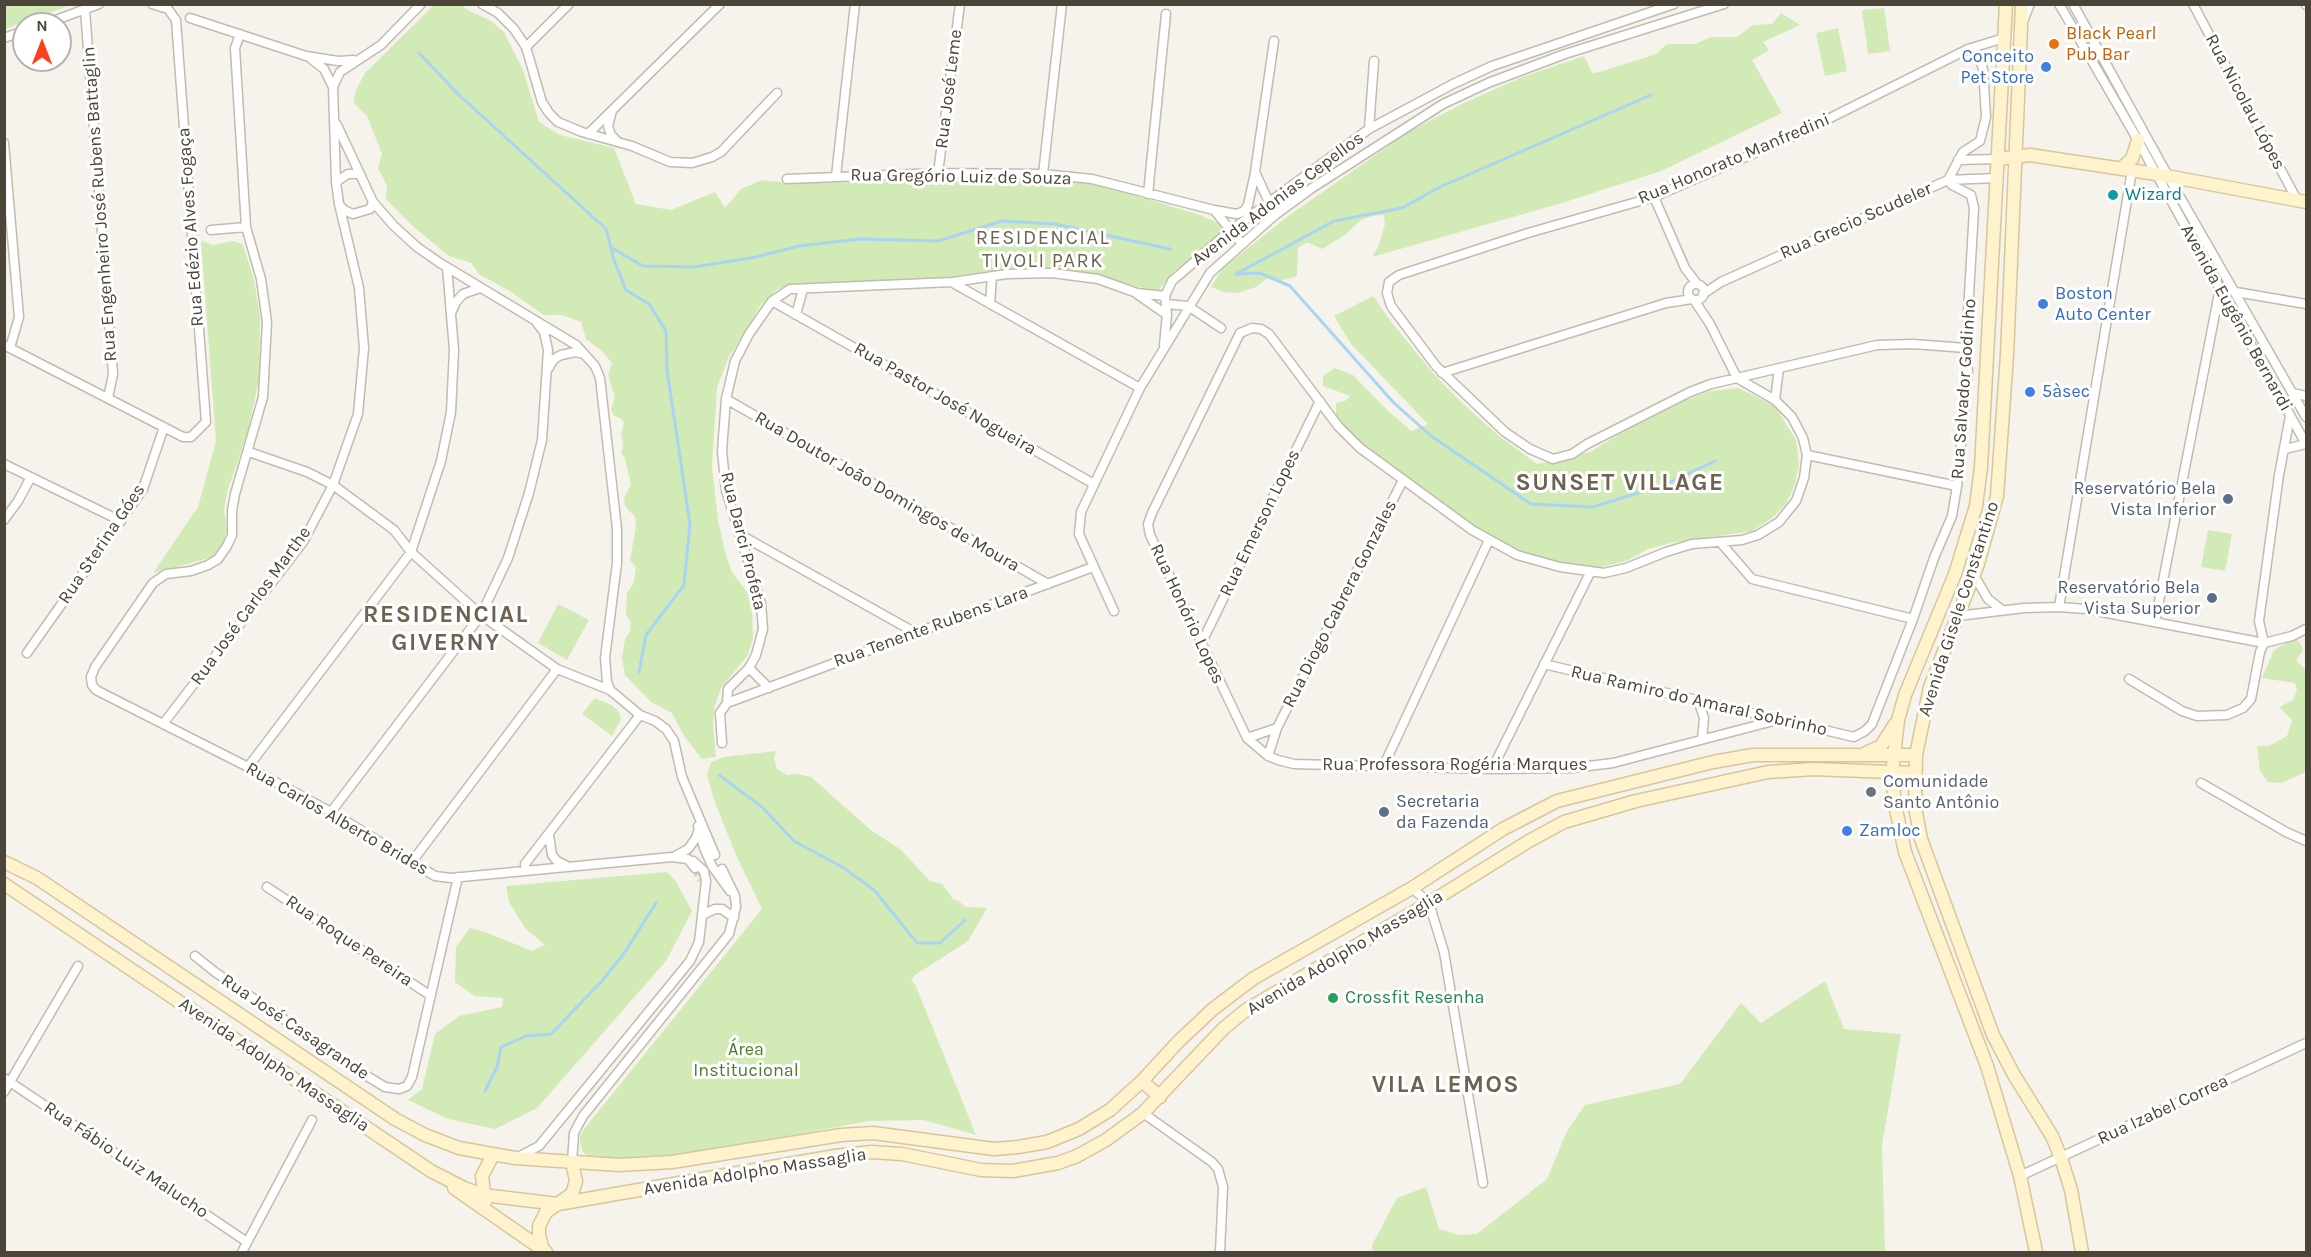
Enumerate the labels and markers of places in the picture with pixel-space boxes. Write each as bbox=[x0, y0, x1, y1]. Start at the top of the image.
place label: Black Pearl Pub Bar bbox=[2066, 23, 2157, 66]
marker: Black Pearl Pub Bar bbox=[2047, 37, 2061, 51]
place label: Conceito Pet Store bbox=[1961, 46, 2034, 88]
marker: Conceito Pet Store bbox=[2039, 60, 2053, 74]
place label: Wizard bbox=[2125, 184, 2182, 206]
marker: Wizard bbox=[2106, 188, 2120, 202]
place label: Boston Auto Center bbox=[2055, 283, 2151, 326]
marker: Boston Auto Center bbox=[2036, 297, 2050, 311]
place label: 5àsec bbox=[2042, 381, 2090, 403]
marker: 5àsec bbox=[2023, 385, 2037, 399]
place label: Reservatório Bela Vista Inferior bbox=[2074, 478, 2216, 520]
marker: Reservatório Bela Vista Inferior bbox=[2221, 492, 2235, 506]
place label: Reservatório Bela Vista Superior bbox=[2058, 577, 2200, 620]
marker: Reservatório Bela Vista Superior bbox=[2205, 591, 2219, 605]
place label: Comunidade Santo Antônio bbox=[1883, 771, 1999, 814]
marker: Comunidade Santo Antônio bbox=[1864, 785, 1878, 799]
place label: Secretaria da Fazenda bbox=[1396, 791, 1489, 834]
marker: Secretaria da Fazenda bbox=[1377, 805, 1391, 819]
place label: Zamloc bbox=[1859, 820, 1921, 842]
marker: Zamloc bbox=[1840, 824, 1854, 838]
place label: Crossfit Resenha bbox=[1345, 987, 1484, 1009]
marker: Crossfit Resenha bbox=[1326, 991, 1340, 1005]

